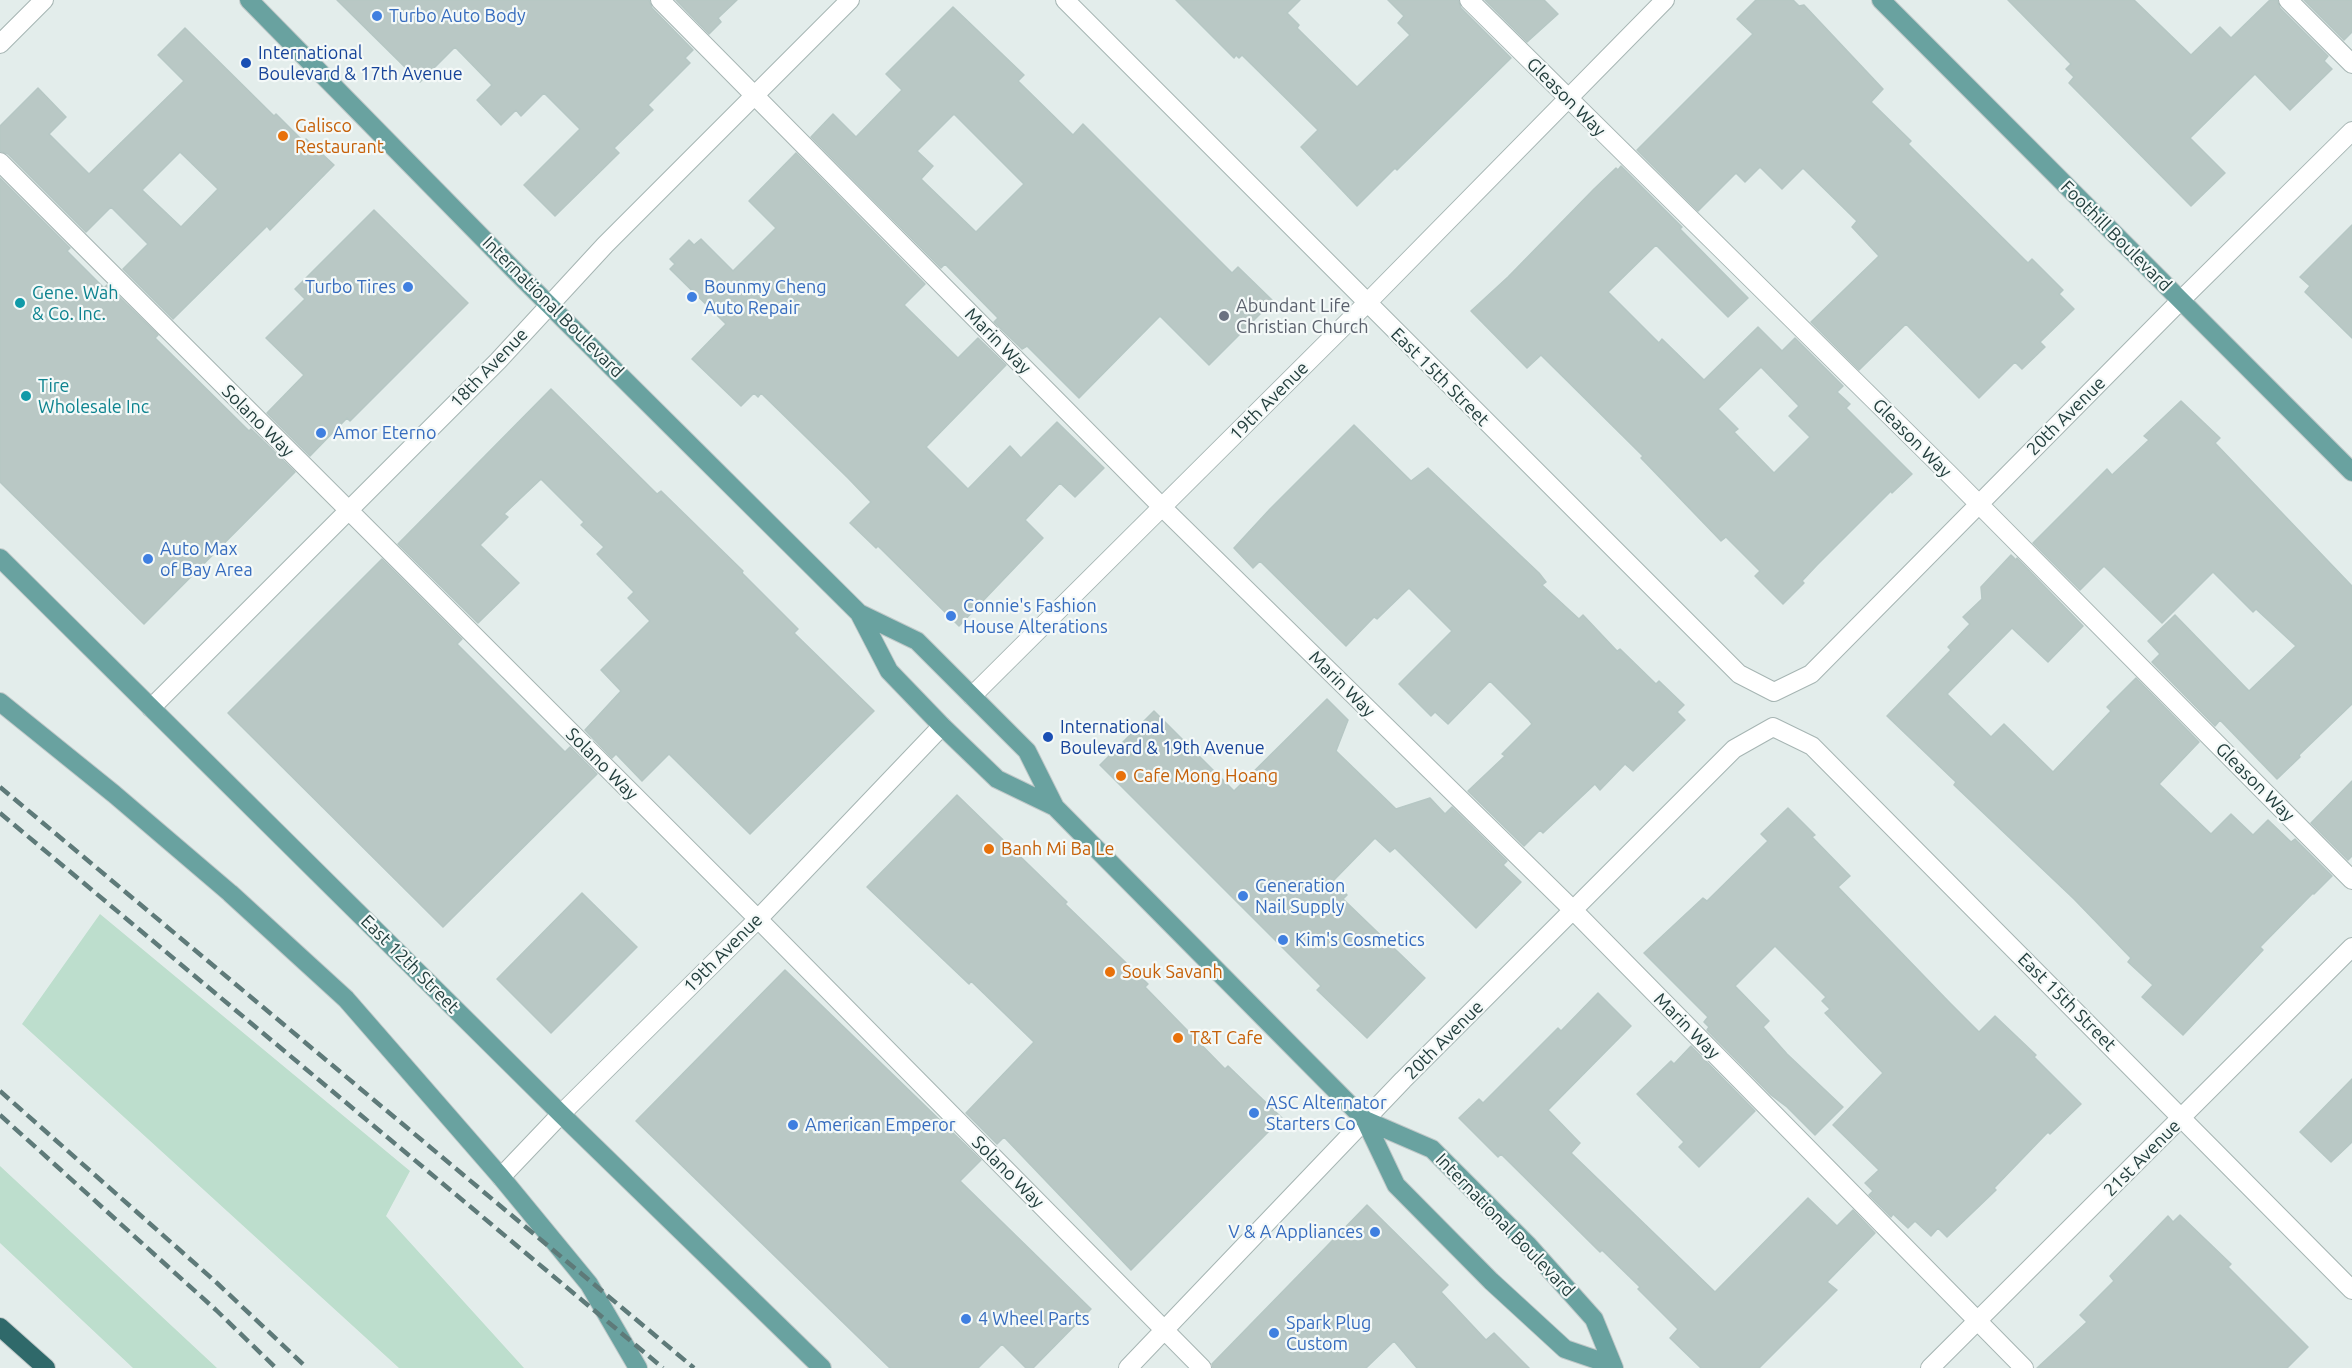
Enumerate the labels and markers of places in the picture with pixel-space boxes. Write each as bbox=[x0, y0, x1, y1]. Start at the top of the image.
place label: Turbo Auto Body bbox=[389, 5, 526, 27]
marker: Turbo Auto Body bbox=[370, 9, 384, 23]
place label: International Boulevard & 17th Avenue bbox=[258, 42, 463, 84]
marker: International Boulevard & 17th Avenue bbox=[239, 56, 253, 70]
place label: Galisco Restaurant bbox=[295, 115, 384, 158]
marker: Galisco Restaurant bbox=[276, 129, 290, 143]
place label: Turbo Tires bbox=[305, 276, 396, 298]
place label: Bounmy Cheng Auto Repair bbox=[704, 276, 827, 318]
marker: Turbo Tires bbox=[401, 280, 415, 294]
place label: Gene. Wah & Co. Inc. bbox=[32, 282, 118, 324]
marker: Bounmy Cheng Auto Repair bbox=[685, 290, 699, 304]
place label: Abundant Life Christian Church bbox=[1236, 295, 1368, 338]
marker: Gene. Wah & Co. Inc. bbox=[13, 296, 27, 310]
marker: Abundant Life Christian Church bbox=[1217, 309, 1231, 323]
place label: Tire Wholesale Inc bbox=[38, 375, 149, 418]
marker: Tire Wholesale Inc bbox=[19, 389, 33, 403]
place label: Amor Eterno bbox=[333, 422, 436, 444]
marker: Amor Eterno bbox=[314, 426, 328, 440]
place label: Auto Max of Bay Area bbox=[160, 538, 253, 580]
marker: Auto Max of Bay Area bbox=[141, 552, 155, 566]
place label: Connie's Fashion House Alterations bbox=[963, 595, 1108, 638]
marker: Connie's Fashion House Alterations bbox=[944, 609, 958, 623]
place label: International Boulevard & 19th Avenue bbox=[1060, 716, 1265, 758]
marker: International Boulevard & 19th Avenue bbox=[1041, 730, 1055, 744]
place label: Cafe Mong Hoang bbox=[1133, 765, 1278, 787]
marker: Cafe Mong Hoang bbox=[1114, 769, 1128, 783]
place label: Banh Mi Ba Le bbox=[1001, 838, 1114, 860]
marker: Banh Mi Ba Le bbox=[982, 842, 996, 856]
place label: Generation Nail Supply bbox=[1255, 875, 1345, 918]
marker: Generation Nail Supply bbox=[1236, 889, 1250, 903]
place label: Kim's Cosmetics bbox=[1295, 929, 1425, 951]
marker: Kim's Cosmetics bbox=[1276, 933, 1290, 947]
place label: Souk Savanh bbox=[1122, 961, 1223, 983]
marker: Souk Savanh bbox=[1103, 965, 1117, 979]
place label: T&T Cafe bbox=[1190, 1027, 1263, 1049]
marker: T&T Cafe bbox=[1171, 1031, 1185, 1045]
place label: ASC Alternator Starters Co bbox=[1266, 1092, 1387, 1134]
marker: ASC Alternator Starters Co bbox=[1247, 1106, 1261, 1120]
place label: American Emperor bbox=[805, 1114, 956, 1136]
marker: American Emperor bbox=[786, 1118, 800, 1132]
place label: V & A Appliances bbox=[1228, 1221, 1363, 1243]
marker: V & A Appliances bbox=[1368, 1225, 1382, 1239]
place label: 4 Wheel Parts bbox=[978, 1308, 1089, 1330]
marker: 4 Wheel Parts bbox=[959, 1312, 973, 1326]
place label: Spark Plug Custom bbox=[1286, 1312, 1371, 1354]
marker: Spark Plug Custom bbox=[1267, 1326, 1281, 1340]

